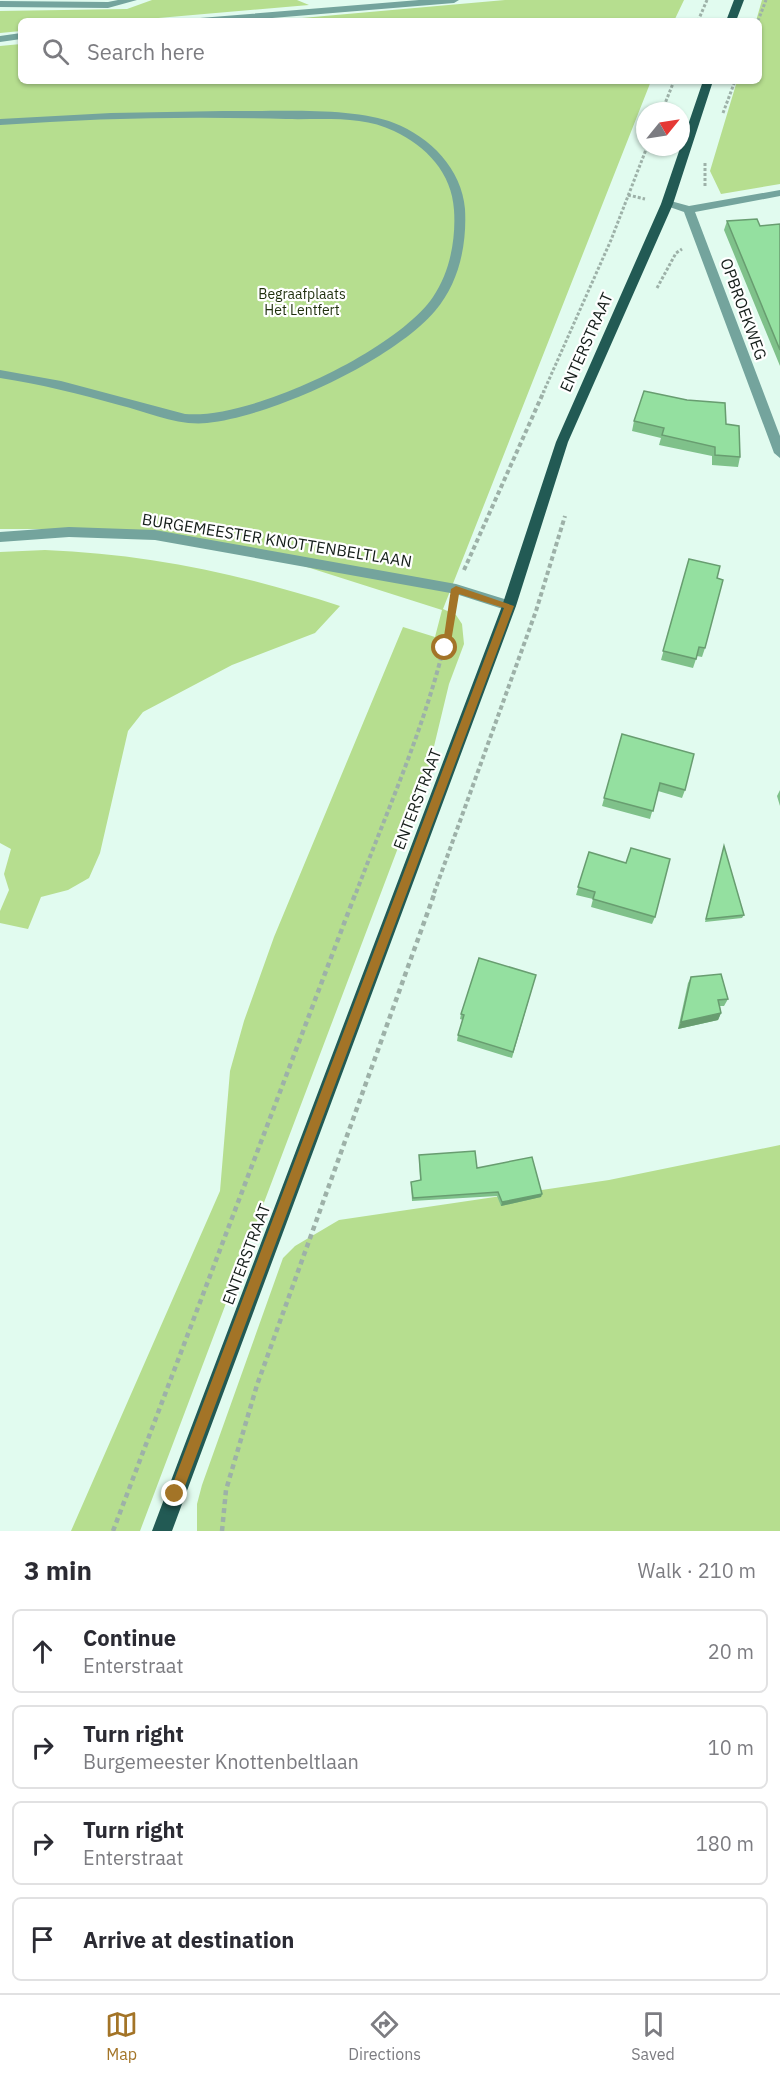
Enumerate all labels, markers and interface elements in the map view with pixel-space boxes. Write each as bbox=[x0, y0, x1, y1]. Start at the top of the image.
search box bbox=[18, 18, 762, 84]
icon: search bbox=[39, 35, 72, 68]
text: Search here bbox=[87, 37, 205, 66]
north arrow bbox=[636, 102, 690, 156]
street label: OPBROEKWEG bbox=[716, 255, 772, 363]
park label: Begraafplaats Het Lentfert bbox=[258, 285, 346, 319]
street label: ENTERSTRAAT bbox=[555, 289, 617, 395]
street label: BURGEMEESTER KNOTTENBELTLAAN bbox=[141, 509, 413, 571]
route start bbox=[431, 634, 457, 660]
street label: ENTERSTRAAT bbox=[389, 746, 445, 852]
street label: ENTERSTRAAT bbox=[218, 1201, 274, 1307]
route end bbox=[161, 1480, 187, 1506]
text: 3 min bbox=[24, 1553, 92, 1587]
text: Walk · 210 m bbox=[638, 1557, 756, 1584]
text: Continue bbox=[83, 1623, 176, 1652]
icon: ahead bbox=[26, 1635, 59, 1668]
text: 20 m bbox=[708, 1638, 754, 1665]
text: Enterstraat bbox=[83, 1652, 184, 1679]
text: Turn right bbox=[83, 1719, 184, 1748]
icon: right bbox=[26, 1731, 59, 1764]
text: 10 m bbox=[708, 1734, 754, 1761]
text: Burgemeester Knottenbeltlaan bbox=[83, 1748, 359, 1775]
text: Turn right bbox=[83, 1815, 184, 1844]
icon: right bbox=[26, 1827, 59, 1860]
text: 180 m bbox=[696, 1830, 754, 1857]
text: Enterstraat bbox=[83, 1844, 184, 1871]
icon: arrive bbox=[26, 1923, 59, 1956]
text: Arrive at destination bbox=[83, 1925, 294, 1954]
tab: Map bbox=[105, 2008, 138, 2064]
tab: Directions bbox=[348, 2008, 421, 2064]
tab: Saved bbox=[631, 2008, 675, 2064]

